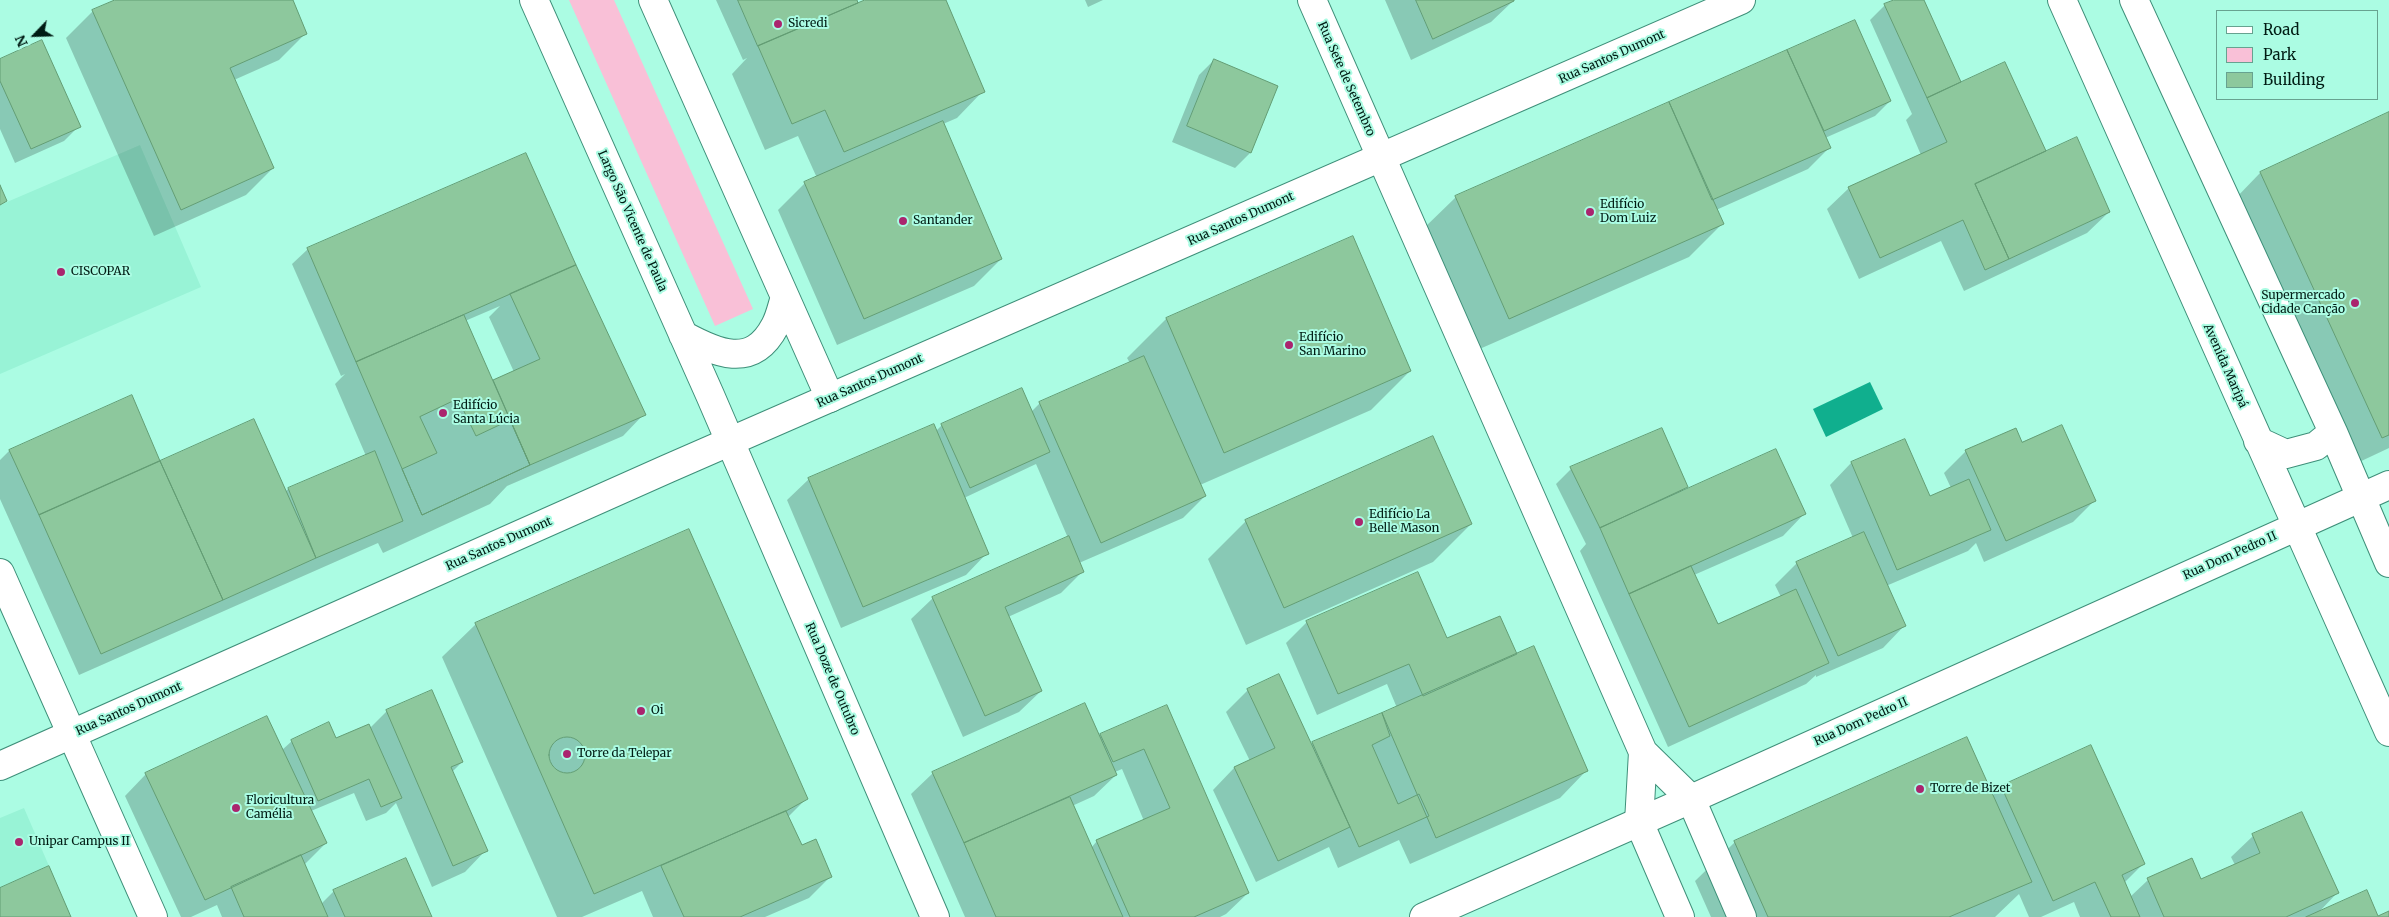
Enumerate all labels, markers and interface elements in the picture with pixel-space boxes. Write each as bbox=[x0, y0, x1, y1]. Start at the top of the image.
north arrow bbox=[10, 10, 60, 60]
legend bbox=[2216, 10, 2379, 100]
place label: Sicredi bbox=[788, 17, 828, 31]
marker: Sicredi bbox=[772, 18, 784, 30]
street label: Rua Sete de Setembro bbox=[1314, 19, 1378, 139]
text: Road bbox=[2263, 20, 2299, 39]
street label: Rua Santos Dumont bbox=[1557, 27, 1667, 87]
text: N bbox=[11, 32, 32, 50]
text: Park bbox=[2263, 45, 2296, 64]
text: Building bbox=[2263, 70, 2325, 89]
street label: Largo São Vicente de Paula bbox=[594, 148, 670, 294]
street label: Rua Santos Dumont bbox=[1186, 189, 1296, 249]
place label: Edifício Dom Luiz bbox=[1600, 198, 1656, 226]
marker: Edifício Dom Luiz bbox=[1584, 206, 1596, 218]
place label: Santander bbox=[913, 214, 973, 228]
marker: Santander bbox=[897, 215, 909, 227]
place label: CISCOPAR bbox=[71, 265, 130, 279]
marker: CISCOPAR bbox=[55, 266, 67, 278]
place label: Supermercado Cidade Canção bbox=[2261, 289, 2345, 317]
marker: Supermercado Cidade Canção bbox=[2349, 297, 2361, 309]
street label: Avenida Maripá bbox=[2200, 322, 2250, 410]
place label: Edifício San Marino bbox=[1299, 331, 1366, 359]
marker: Edifício San Marino bbox=[1283, 339, 1295, 351]
street label: Rua Santos Dumont bbox=[815, 351, 925, 411]
place label: Edifício Santa Lúcia bbox=[453, 399, 520, 427]
marker: Edifício Santa Lúcia bbox=[437, 407, 449, 419]
place label: Edifício La Belle Mason bbox=[1369, 508, 1439, 536]
street label: Rua Santos Dumont bbox=[444, 514, 554, 574]
marker: Edifício La Belle Mason bbox=[1353, 516, 1365, 528]
street label: Rua Dom Pedro II bbox=[2181, 529, 2279, 583]
street label: Rua Doze de Outubro bbox=[802, 621, 862, 737]
street label: Rua Santos Dumont bbox=[74, 679, 184, 739]
street label: Rua Dom Pedro II bbox=[1812, 695, 1910, 749]
place label: Oi bbox=[651, 704, 664, 718]
marker: Oi bbox=[635, 705, 647, 717]
place label: Torre da Telepar bbox=[577, 747, 672, 761]
marker: Torre da Telepar bbox=[561, 748, 573, 760]
place label: Torre de Bizet bbox=[1930, 782, 2010, 796]
marker: Torre de Bizet bbox=[1914, 783, 1926, 795]
place label: Floricultura Camélia bbox=[246, 794, 314, 822]
marker: Floricultura Camélia bbox=[230, 802, 242, 814]
place label: Unipar Campus II bbox=[29, 835, 130, 849]
marker: Unipar Campus II bbox=[13, 836, 25, 848]

